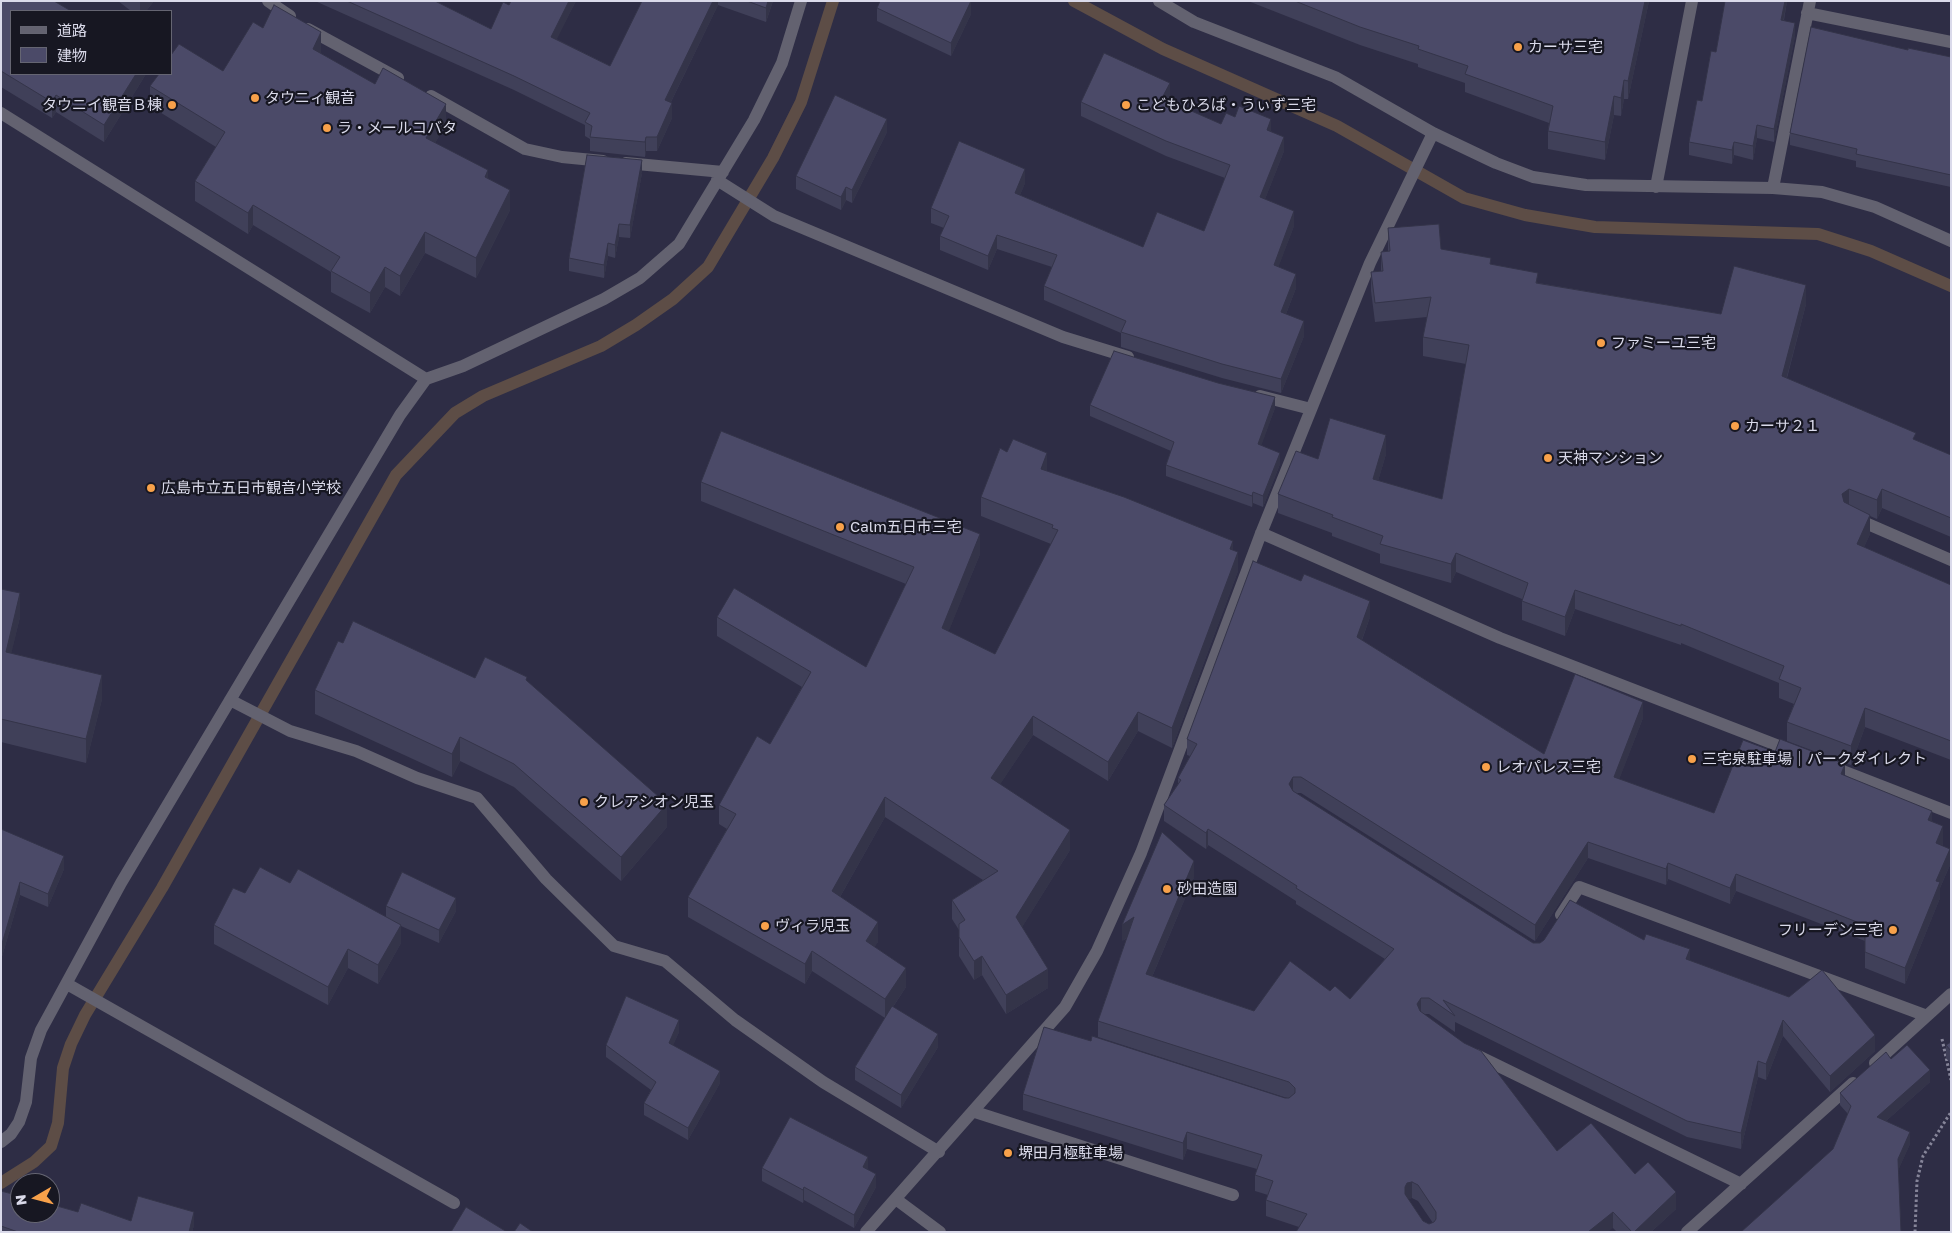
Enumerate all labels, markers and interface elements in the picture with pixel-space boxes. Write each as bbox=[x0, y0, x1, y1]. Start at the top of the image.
legend bbox=[10, 10, 172, 75]
text: 道路 bbox=[57, 21, 87, 39]
place label: カーサ三宅 bbox=[1528, 38, 1603, 56]
marker: カーサ三宅 bbox=[1512, 41, 1524, 53]
text: 建物 bbox=[57, 46, 87, 64]
place label: タウニィ観音 bbox=[265, 89, 355, 107]
marker: タウニィ観音 bbox=[249, 92, 261, 104]
place label: タウニイ観音Ｂ棟 bbox=[42, 96, 162, 114]
place label: こどもひろば・うぃず三宅 bbox=[1136, 96, 1316, 114]
marker: タウニイ観音Ｂ棟 bbox=[166, 99, 178, 111]
marker: こどもひろば・うぃず三宅 bbox=[1120, 99, 1132, 111]
place label: ラ・メールコバタ bbox=[337, 119, 457, 137]
marker: ラ・メールコバタ bbox=[321, 122, 333, 134]
place label: ファミーユ三宅 bbox=[1611, 334, 1716, 352]
marker: ファミーユ三宅 bbox=[1595, 337, 1607, 349]
place label: カーサ２１ bbox=[1745, 417, 1820, 435]
marker: カーサ２１ bbox=[1729, 420, 1741, 432]
place label: 天神マンション bbox=[1558, 449, 1663, 467]
marker: 天神マンション bbox=[1542, 452, 1554, 464]
place label: 広島市立五日市観音小学校 bbox=[161, 479, 341, 497]
marker: 広島市立五日市観音小学校 bbox=[145, 482, 157, 494]
place label: Calm五日市三宅 bbox=[850, 518, 962, 536]
marker: Calm五日市三宅 bbox=[834, 521, 846, 533]
place label: 三宅泉駐車場｜パークダイレクト bbox=[1702, 750, 1927, 768]
marker: 三宅泉駐車場｜パークダイレクト bbox=[1686, 753, 1698, 765]
place label: レオパレス三宅 bbox=[1496, 758, 1601, 776]
marker: レオパレス三宅 bbox=[1480, 761, 1492, 773]
place label: クレアシオン児玉 bbox=[594, 793, 714, 811]
marker: クレアシオン児玉 bbox=[578, 796, 590, 808]
place label: 砂田造園 bbox=[1177, 880, 1237, 898]
marker: 砂田造園 bbox=[1161, 883, 1173, 895]
place label: ヴィラ児玉 bbox=[775, 917, 850, 935]
marker: ヴィラ児玉 bbox=[759, 920, 771, 932]
place label: フリーデン三宅 bbox=[1778, 921, 1883, 939]
marker: フリーデン三宅 bbox=[1887, 924, 1899, 936]
place label: 堺田月極駐車場 bbox=[1018, 1144, 1123, 1162]
marker: 堺田月極駐車場 bbox=[1002, 1147, 1014, 1159]
north arrow bbox=[10, 1173, 60, 1223]
text: N bbox=[11, 1194, 30, 1206]

